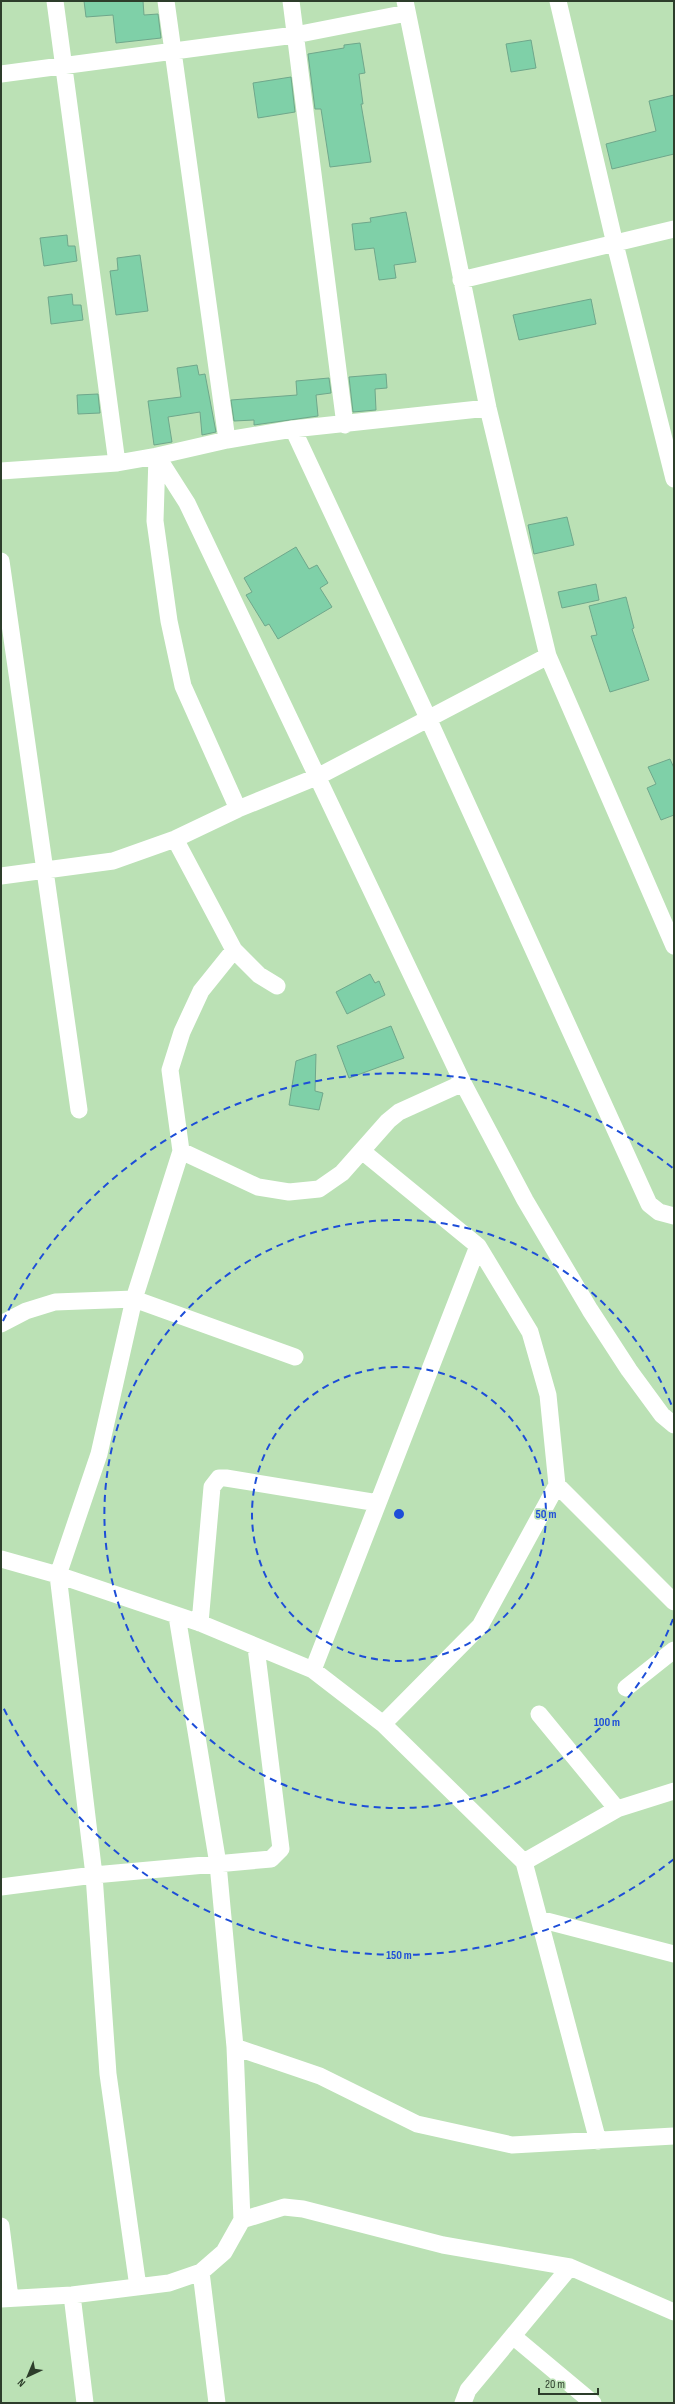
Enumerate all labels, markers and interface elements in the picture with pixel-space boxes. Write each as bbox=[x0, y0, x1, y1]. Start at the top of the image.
centre of rings bbox=[392, 1507, 406, 1521]
text: 50 m bbox=[536, 1507, 556, 1522]
text: 100 m bbox=[594, 1715, 620, 1730]
text: 150 m bbox=[386, 1948, 412, 1963]
north arrow bbox=[8, 2356, 48, 2396]
scale bar bbox=[539, 2370, 598, 2396]
text: N bbox=[15, 2376, 28, 2390]
text: 20 m bbox=[545, 2377, 565, 2392]

